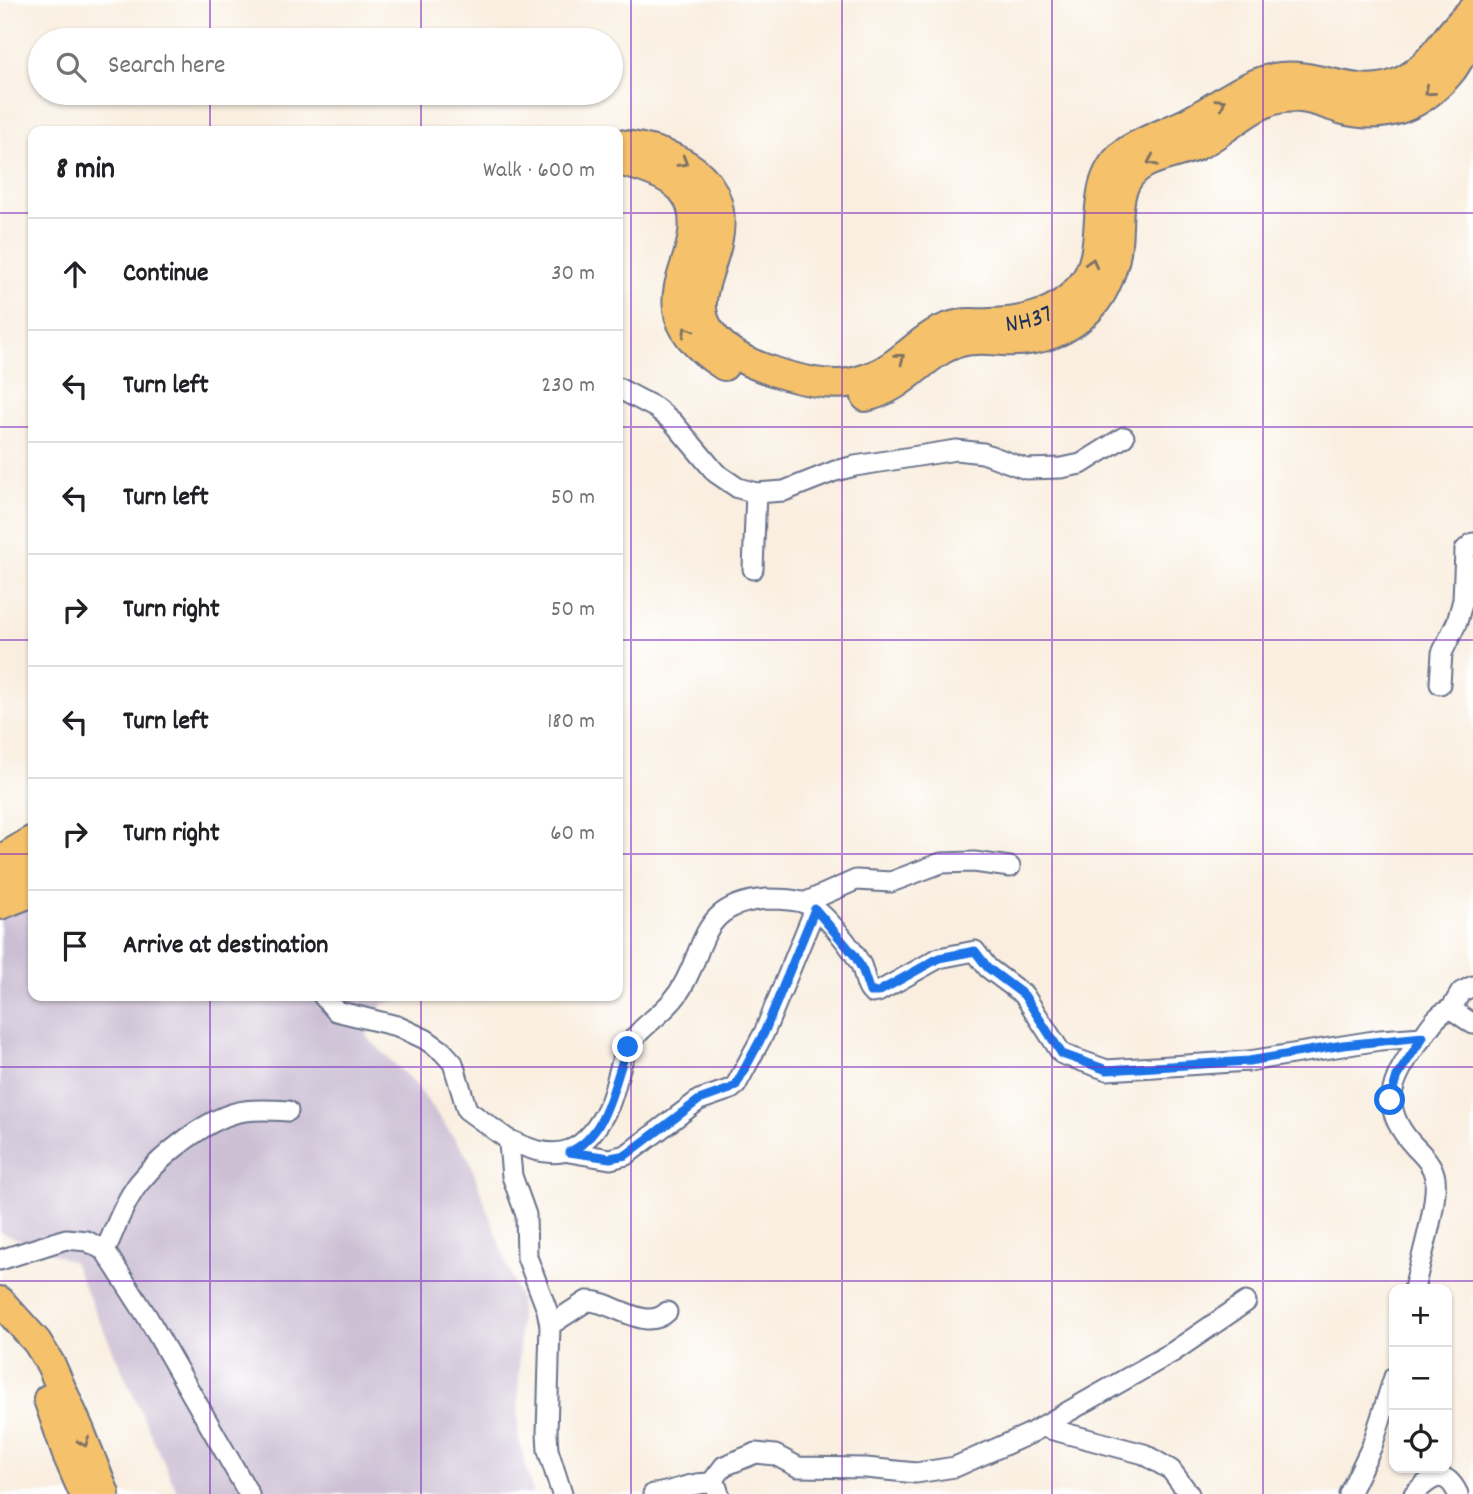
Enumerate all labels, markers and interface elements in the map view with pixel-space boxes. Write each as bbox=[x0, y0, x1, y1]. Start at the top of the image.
search box bbox=[28, 28, 623, 105]
icon: search bbox=[52, 48, 90, 86]
text: Search here bbox=[108, 48, 226, 85]
one-way arrow bbox=[1424, 83, 1437, 95]
one-way arrow bbox=[1214, 98, 1227, 111]
text: 8 min bbox=[56, 150, 115, 193]
one-way arrow bbox=[1147, 153, 1159, 167]
one-way arrow bbox=[675, 154, 688, 167]
text: Walk · 600 m bbox=[483, 155, 595, 188]
icon: ahead bbox=[56, 255, 94, 293]
text: Continue bbox=[123, 256, 208, 293]
one-way arrow bbox=[1083, 257, 1098, 269]
text: 30 m bbox=[551, 258, 595, 291]
street label: NH37 bbox=[1003, 297, 1060, 344]
one-way arrow bbox=[682, 326, 695, 339]
one-way arrow bbox=[893, 353, 905, 366]
icon: left bbox=[56, 367, 94, 405]
text: Turn left bbox=[123, 368, 209, 405]
text: 230 m bbox=[541, 370, 595, 403]
icon: left bbox=[56, 479, 94, 517]
text: Turn left bbox=[123, 480, 209, 517]
text: 50 m bbox=[551, 482, 595, 515]
icon: right bbox=[56, 591, 94, 629]
text: Turn right bbox=[123, 592, 220, 629]
text: 50 m bbox=[551, 594, 595, 627]
icon: left bbox=[56, 703, 94, 741]
text: Turn left bbox=[123, 704, 209, 741]
text: 180 m bbox=[547, 706, 595, 739]
icon: right bbox=[56, 815, 94, 853]
text: Turn right bbox=[123, 816, 220, 853]
text: 60 m bbox=[550, 818, 595, 851]
icon: arrive bbox=[56, 927, 94, 965]
text: Arrive at destination bbox=[123, 928, 328, 965]
route end bbox=[612, 1031, 643, 1062]
route start bbox=[1374, 1084, 1405, 1115]
map controls bbox=[1389, 1284, 1452, 1473]
button: + bbox=[1389, 1284, 1452, 1347]
button: − bbox=[1389, 1347, 1452, 1410]
button: locate bbox=[1389, 1410, 1452, 1473]
one-way arrow bbox=[76, 1435, 90, 1447]

